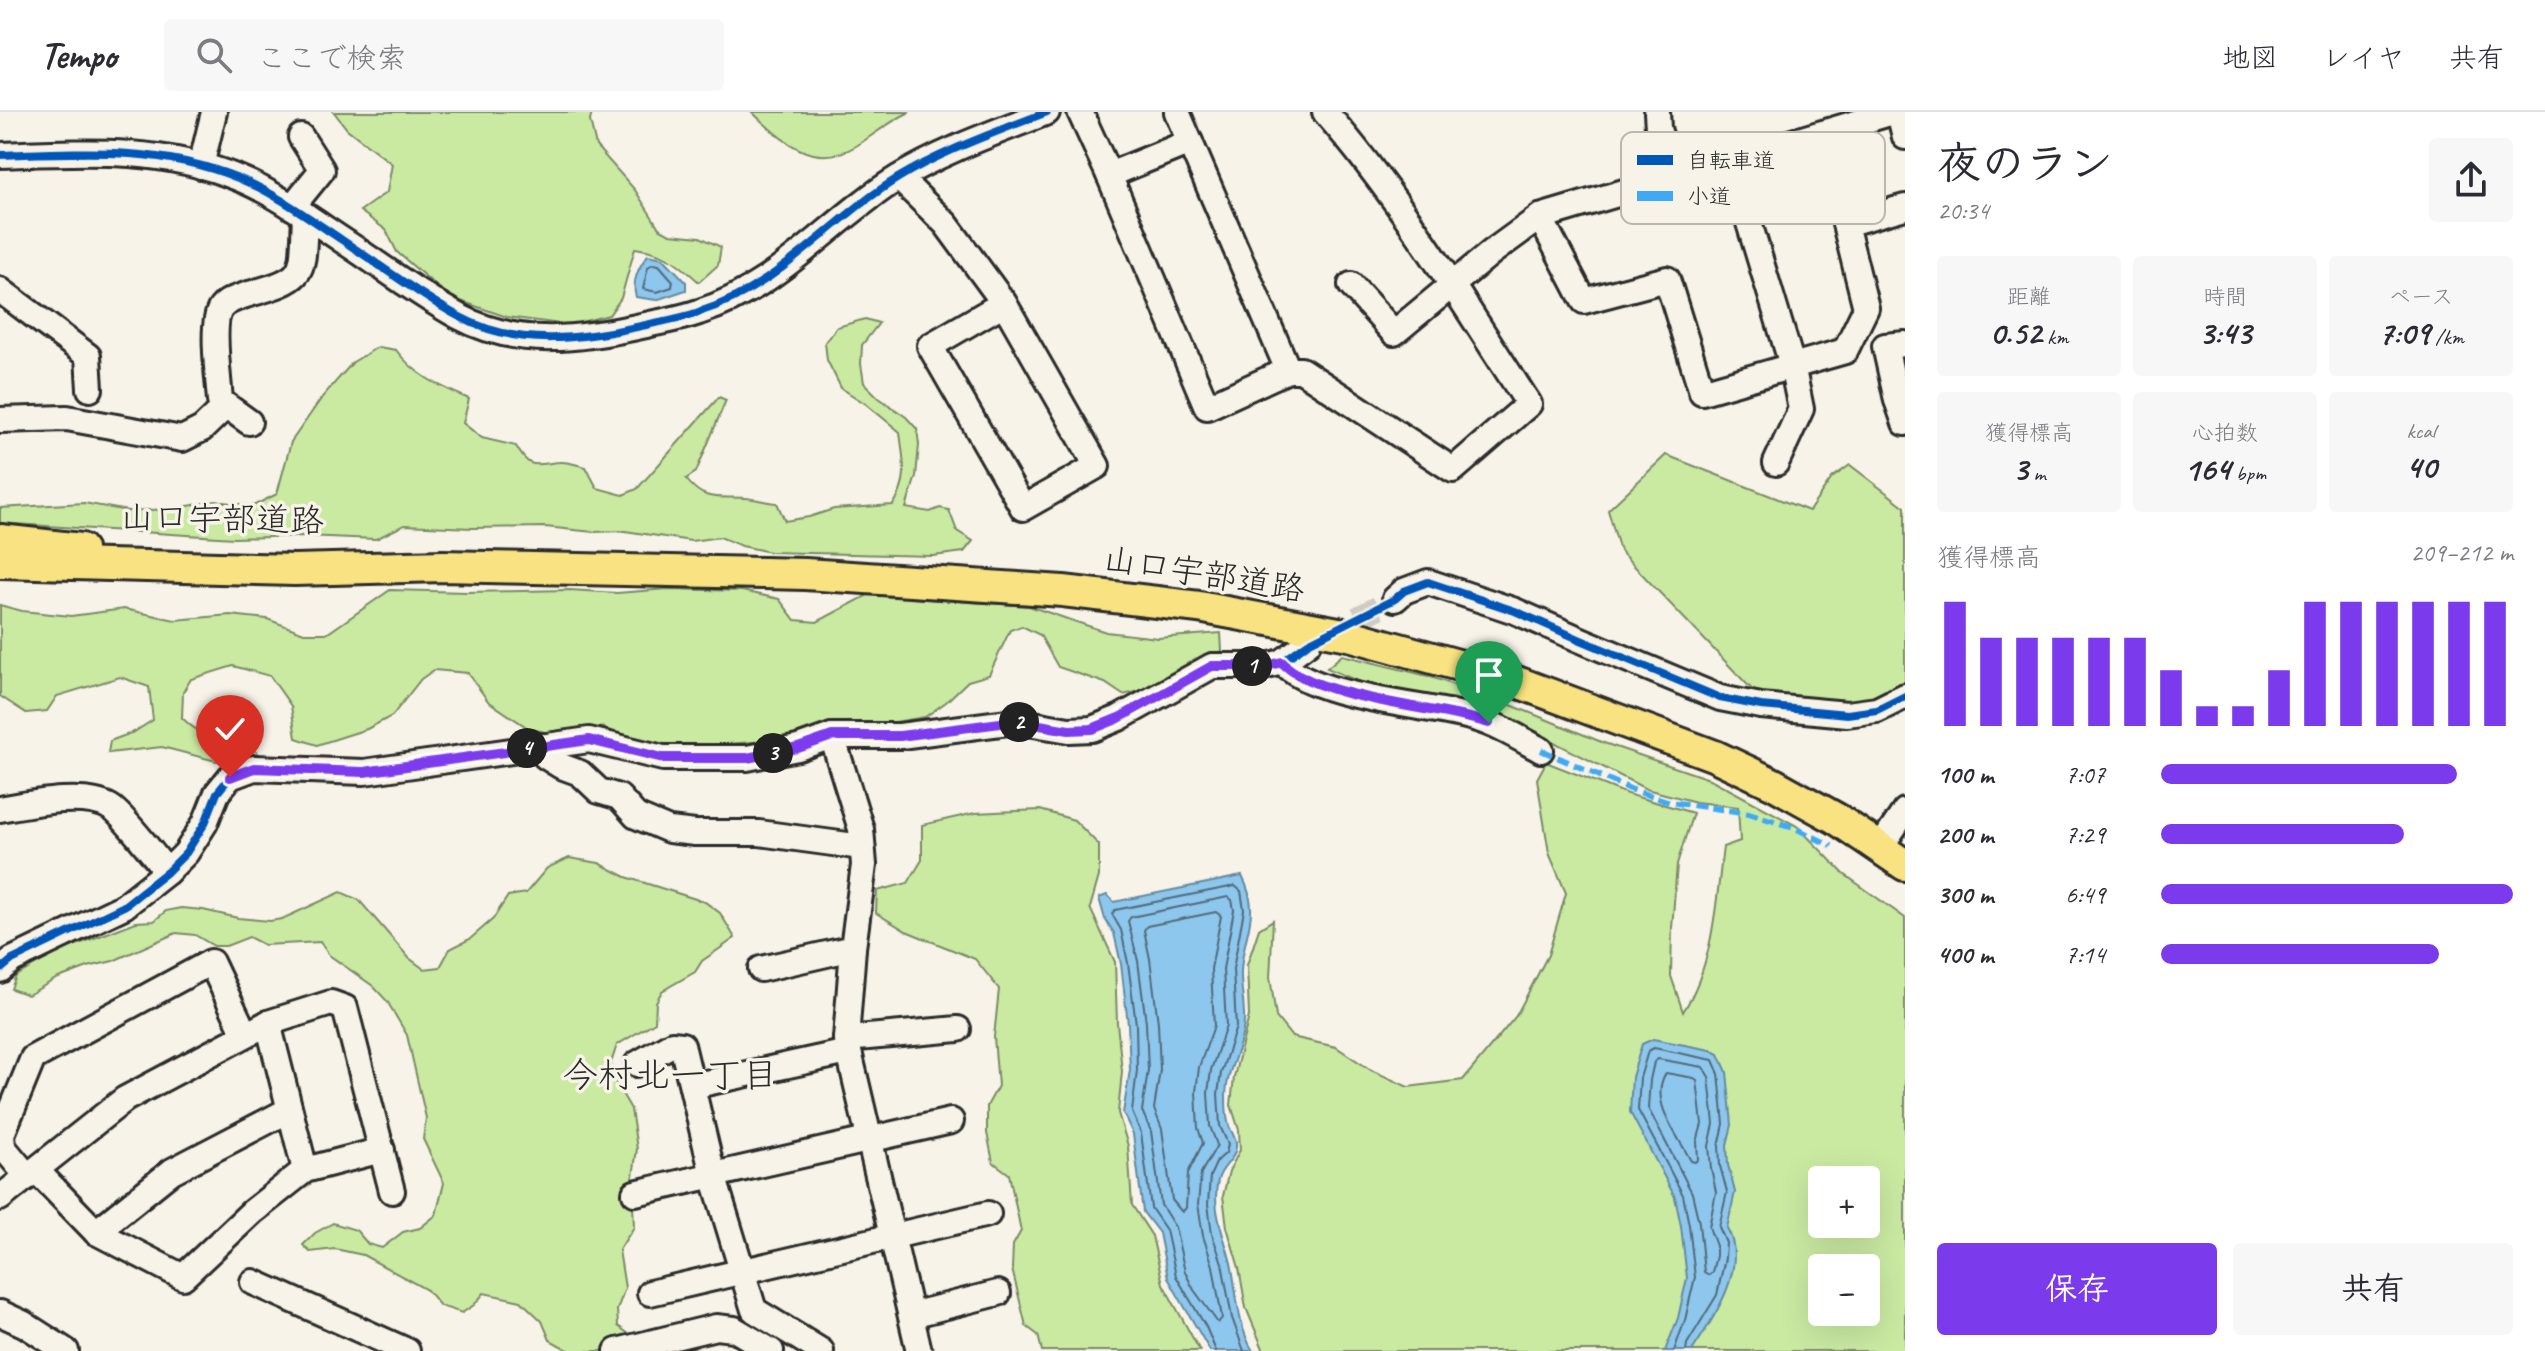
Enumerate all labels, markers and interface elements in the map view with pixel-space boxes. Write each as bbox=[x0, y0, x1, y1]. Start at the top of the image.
search box bbox=[164, 19, 724, 91]
text: Tempo bbox=[40, 32, 116, 79]
icon: search bbox=[192, 33, 236, 77]
text: ここで検索 bbox=[256, 39, 406, 77]
text: 地図 bbox=[2222, 40, 2278, 75]
text: レイヤ bbox=[2322, 40, 2405, 75]
text: 共有 bbox=[2449, 40, 2505, 75]
legend bbox=[1621, 132, 1885, 224]
text: 夜のラン bbox=[1937, 136, 2113, 191]
button: share bbox=[2429, 138, 2513, 222]
text: 自転車道 bbox=[1687, 147, 1775, 175]
text: 小道 bbox=[1687, 183, 1731, 211]
text: 20:34 bbox=[1937, 194, 1989, 227]
text: 距離 bbox=[2007, 283, 2051, 311]
text: 時間 bbox=[2203, 283, 2247, 311]
text: ペース bbox=[2389, 283, 2453, 311]
text: 0.52 bbox=[1990, 311, 2042, 354]
text: 3:43 bbox=[2199, 311, 2251, 354]
text: 7:09 bbox=[2378, 311, 2430, 354]
text: km bbox=[2042, 323, 2068, 351]
text: /km bbox=[2430, 323, 2464, 351]
text: kcal bbox=[2406, 417, 2436, 445]
text: 獲得標高 bbox=[1985, 419, 2073, 447]
text: 心拍数 bbox=[2192, 419, 2258, 447]
text: 40 bbox=[2406, 445, 2436, 488]
text: 3 bbox=[2013, 447, 2028, 490]
text: 164 bbox=[2184, 447, 2231, 490]
text: m bbox=[2028, 459, 2045, 487]
text: bpm bbox=[2231, 459, 2266, 487]
street label: 山口宇部道路 bbox=[120, 495, 324, 542]
street label: 山口宇部道路 bbox=[1100, 536, 1308, 611]
text: 209–212 m bbox=[2410, 536, 2513, 569]
text: 獲得標高 bbox=[1937, 541, 2041, 574]
pin bbox=[1455, 641, 1523, 723]
pin: 1 bbox=[1232, 646, 1272, 686]
text: 1 bbox=[1247, 652, 1257, 680]
icon: arrive bbox=[1467, 653, 1511, 697]
pin bbox=[196, 695, 264, 777]
pin: 2 bbox=[999, 702, 1039, 742]
icon: check bbox=[208, 707, 252, 751]
text: 2 bbox=[1014, 708, 1024, 736]
pin: 4 bbox=[507, 728, 547, 768]
pin: 3 bbox=[753, 733, 793, 773]
text: 4 bbox=[522, 734, 532, 762]
text: 3 bbox=[768, 739, 778, 767]
text: 100 m bbox=[1937, 758, 1993, 791]
text: 7:07 bbox=[2065, 758, 2105, 791]
text: 200 m bbox=[1937, 818, 1993, 851]
text: 7:29 bbox=[2065, 818, 2105, 851]
text: 300 m bbox=[1937, 878, 1993, 911]
text: 6:49 bbox=[2065, 878, 2105, 911]
text: 400 m bbox=[1937, 938, 1993, 971]
text: 7:14 bbox=[2065, 938, 2105, 971]
district label: 今村北一丁目 bbox=[562, 1052, 778, 1098]
map controls bbox=[1808, 1166, 1880, 1326]
button: + bbox=[1808, 1166, 1880, 1238]
button: 保存 bbox=[1937, 1243, 2217, 1335]
button: 共有 bbox=[2233, 1243, 2513, 1335]
button: − bbox=[1808, 1254, 1880, 1326]

